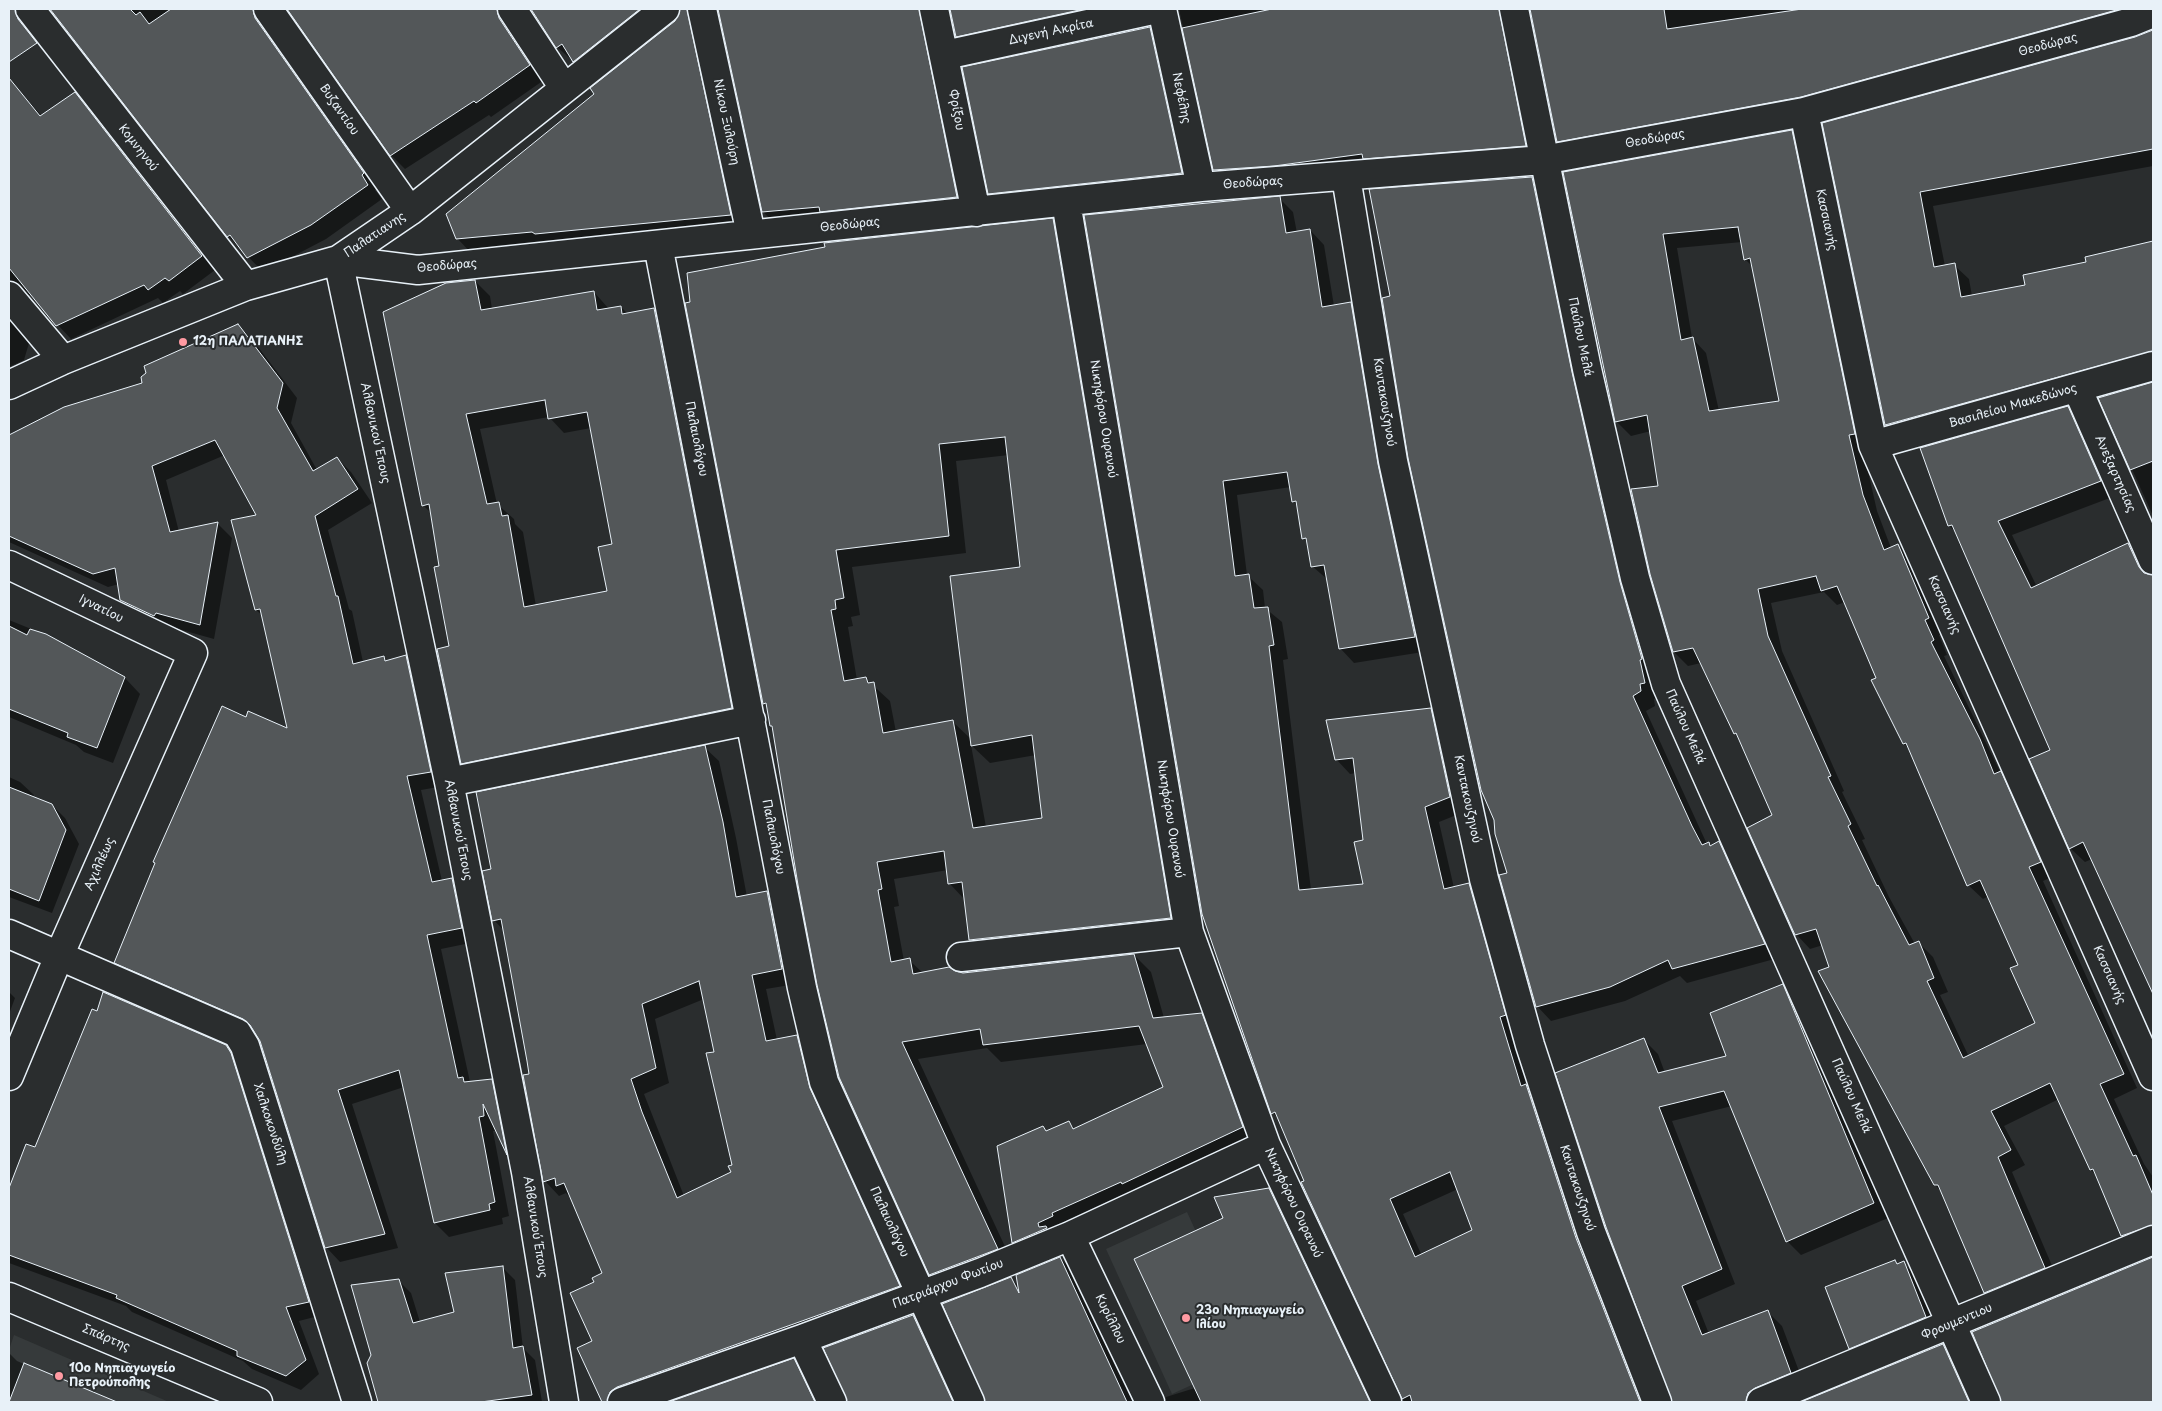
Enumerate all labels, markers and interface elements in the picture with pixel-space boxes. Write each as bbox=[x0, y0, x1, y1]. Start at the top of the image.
street label: Διγενή Ακρίτα bbox=[1007, 16, 1095, 48]
street label: Θεοδώρας bbox=[2017, 30, 2079, 60]
street label: Νεφέλης bbox=[1169, 71, 1193, 125]
street label: Νίκου Ξυλούρη bbox=[710, 78, 742, 166]
street label: Βυζαντίου bbox=[316, 82, 362, 138]
street label: Φρίξου bbox=[945, 88, 967, 132]
street label: Κομνηνού bbox=[115, 122, 161, 174]
street label: Θεοδώρας bbox=[1624, 127, 1686, 151]
street label: Θεοδώρας bbox=[1223, 174, 1283, 192]
street label: Κασσιανής bbox=[1812, 188, 1840, 252]
street label: Παλατιανης bbox=[342, 209, 408, 261]
street label: Θεοδώρας bbox=[819, 215, 881, 235]
street label: Θεοδώρας bbox=[416, 256, 478, 276]
street label: Παύλου Μελά bbox=[1565, 296, 1595, 378]
place label: 12η ΠΑΛΑΤΙΑΝΗΣ bbox=[193, 335, 303, 349]
marker: 12η ΠΑΛΑΤΙΑΝΗΣ bbox=[177, 336, 189, 348]
street label: Καντακουζηνού bbox=[1370, 356, 1398, 448]
street label: Νικηφόρου Ουρανού bbox=[1087, 359, 1119, 479]
street label: Αλβανικού Έπους bbox=[357, 381, 393, 485]
street label: Βασιλείου Μακεδώνος bbox=[1947, 381, 2079, 431]
street label: Παλαιολόγου bbox=[682, 400, 710, 478]
street label: Ανεξαρτησίας bbox=[2092, 433, 2138, 515]
street label: Κασσιανής bbox=[1925, 573, 1963, 637]
street label: Ιγνατίου bbox=[76, 592, 126, 626]
street label: Παύλου Μελά bbox=[1662, 687, 1708, 767]
street label: Καντακουζηνού bbox=[1451, 754, 1483, 844]
street label: Νικηφόρου Ουρανού bbox=[1154, 759, 1186, 879]
street label: Αλβανικού Έπους bbox=[441, 778, 475, 882]
street label: Παλαιολόγου bbox=[759, 798, 787, 876]
street label: Αχιλλέως bbox=[82, 835, 118, 893]
street label: Κασσιανής bbox=[2090, 943, 2128, 1007]
street label: Παύλου Μελά bbox=[1828, 1056, 1874, 1136]
street label: Χαλκοκονδύλη bbox=[250, 1081, 290, 1167]
street label: Καντακουζηνού bbox=[1556, 1143, 1598, 1233]
street label: Νικηφόρου Ουρανού bbox=[1261, 1146, 1325, 1260]
street label: Αλβανικού Έπους bbox=[520, 1175, 550, 1279]
street label: Παλαιολόγου bbox=[866, 1184, 912, 1260]
street label: Πατριάρχου Φωτίου bbox=[890, 1256, 1006, 1312]
street label: Κυρίλλου bbox=[1092, 1292, 1128, 1346]
street label: Φρουμεντιου bbox=[1919, 1301, 1995, 1343]
place label: 23ο Νηπιαγωγείο Ιλίου bbox=[1196, 1304, 1304, 1332]
marker: 23ο Νηπιαγωγείο Ιλίου bbox=[1180, 1312, 1192, 1324]
street label: Σπάρτης bbox=[80, 1322, 132, 1354]
place label: 10ο Νηπιαγωγείο Πετρούπολης bbox=[69, 1362, 175, 1390]
marker: 10ο Νηπιαγωγείο Πετρούπολης bbox=[53, 1370, 65, 1382]

